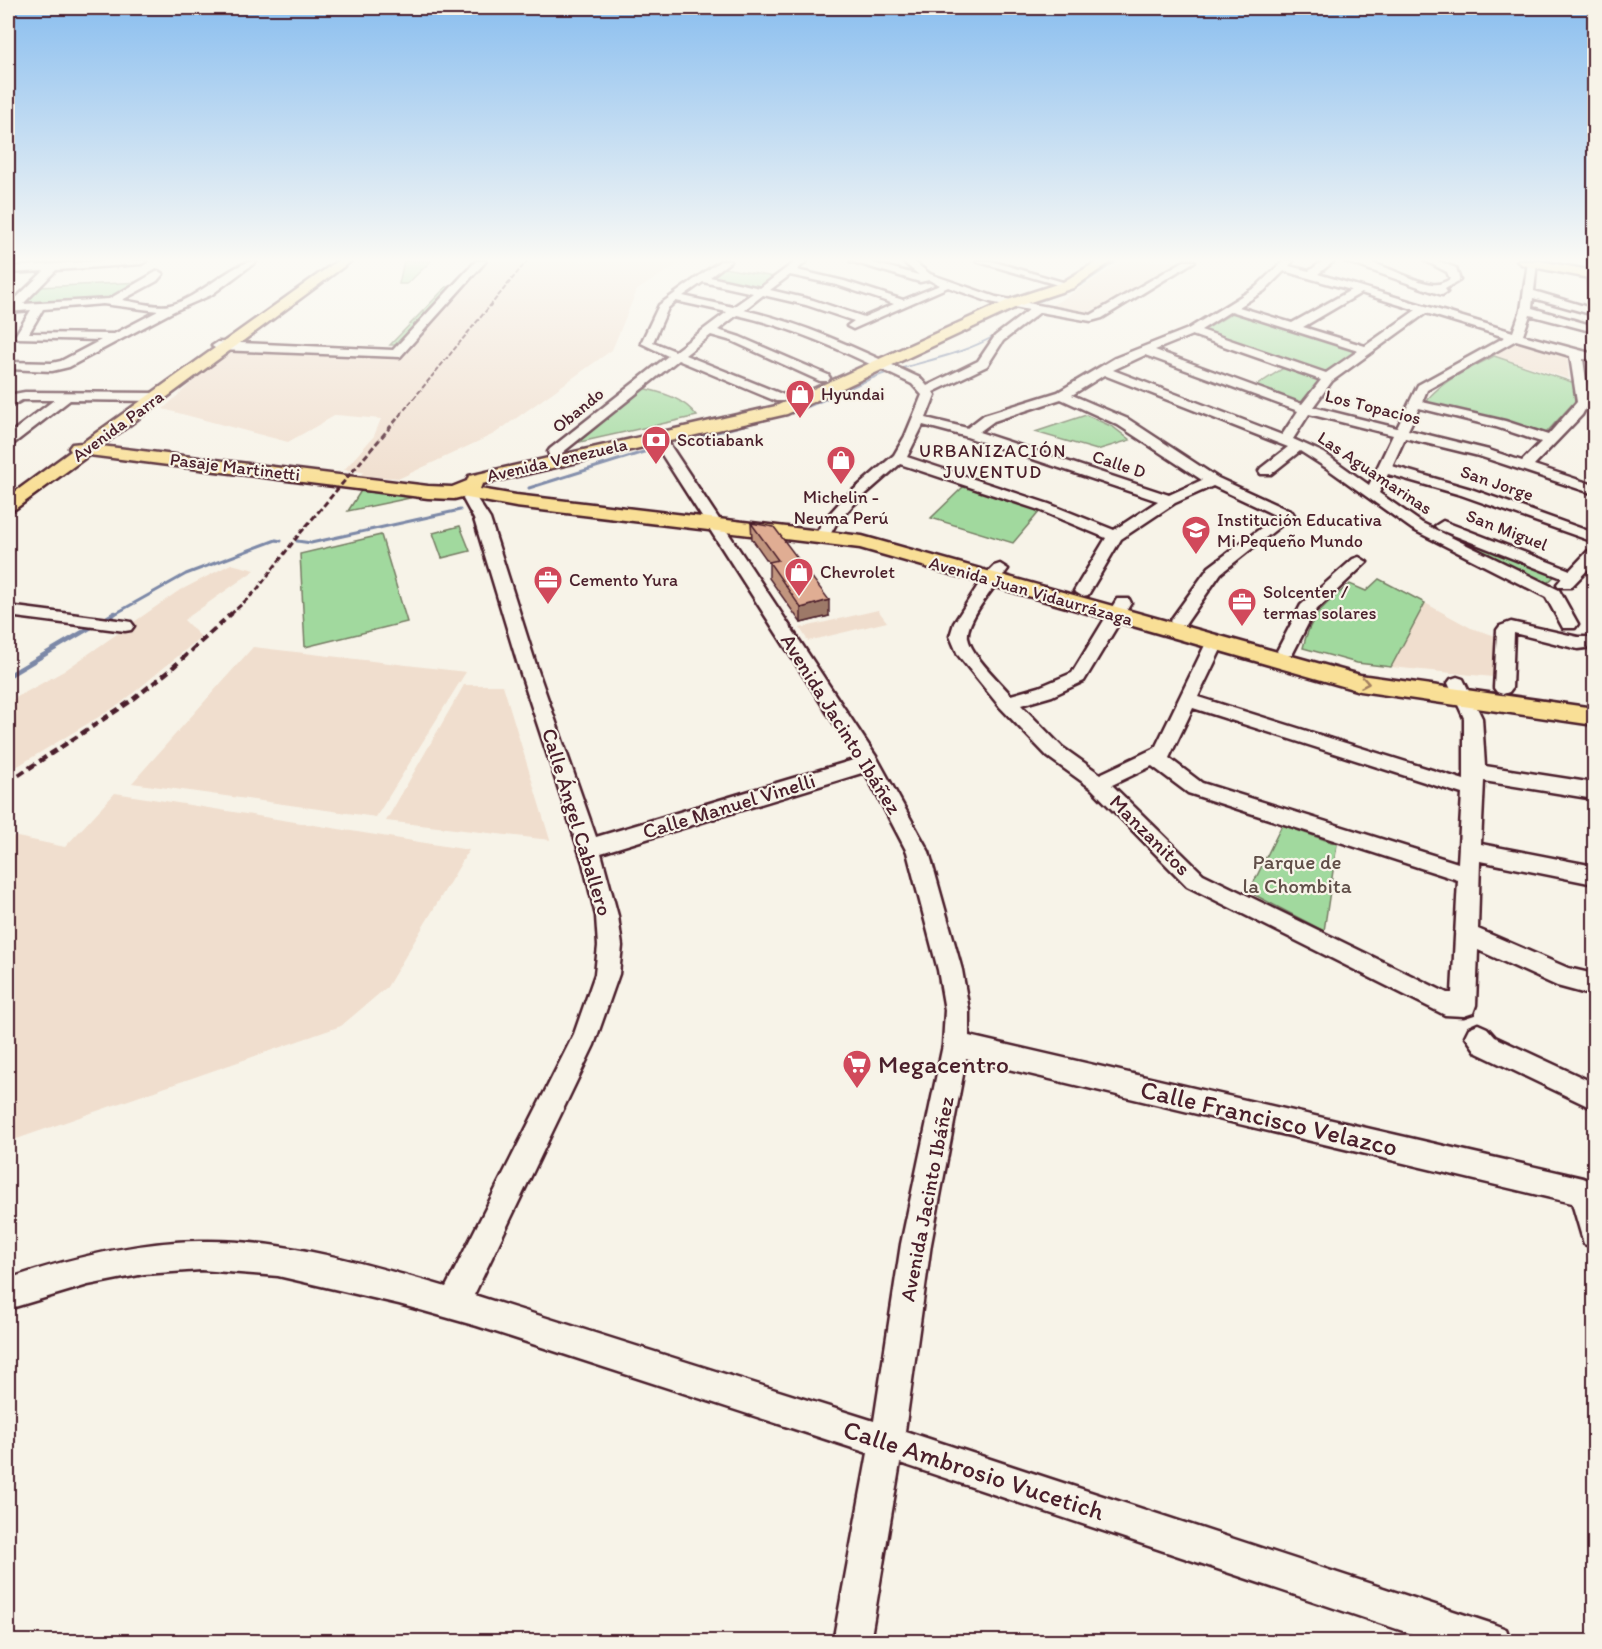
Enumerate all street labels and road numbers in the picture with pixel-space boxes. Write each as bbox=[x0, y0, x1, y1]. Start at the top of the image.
street label: Obando bbox=[548, 382, 608, 438]
street label: Los Topacios bbox=[1323, 384, 1423, 430]
street label: Avenida Parra bbox=[68, 385, 168, 466]
street label: Las Aguamarinas bbox=[1313, 427, 1437, 519]
street label: Avenida Venezuela bbox=[485, 433, 630, 487]
street label: Calle D bbox=[1089, 445, 1149, 483]
street label: Pasaje Martinetti bbox=[169, 448, 301, 486]
street label: San Jorge bbox=[1458, 460, 1536, 506]
street label: San Miguel bbox=[1463, 504, 1551, 556]
street label: Avenida Juan Vidaurrázaga bbox=[927, 551, 1136, 631]
street label: Avenida Jacinto Ibáñez bbox=[776, 629, 907, 819]
street label: Calle Ángel Caballero bbox=[537, 725, 618, 919]
street label: Calle Manuel Vinelli bbox=[640, 767, 818, 844]
street label: Manzanitos bbox=[1105, 789, 1196, 880]
street label: Calle Francisco Velazco bbox=[1137, 1073, 1401, 1163]
street label: Avenida Jacinto Ibáñez bbox=[894, 1094, 959, 1303]
street label: Calle Ambrosio Vucetich bbox=[839, 1413, 1109, 1527]

